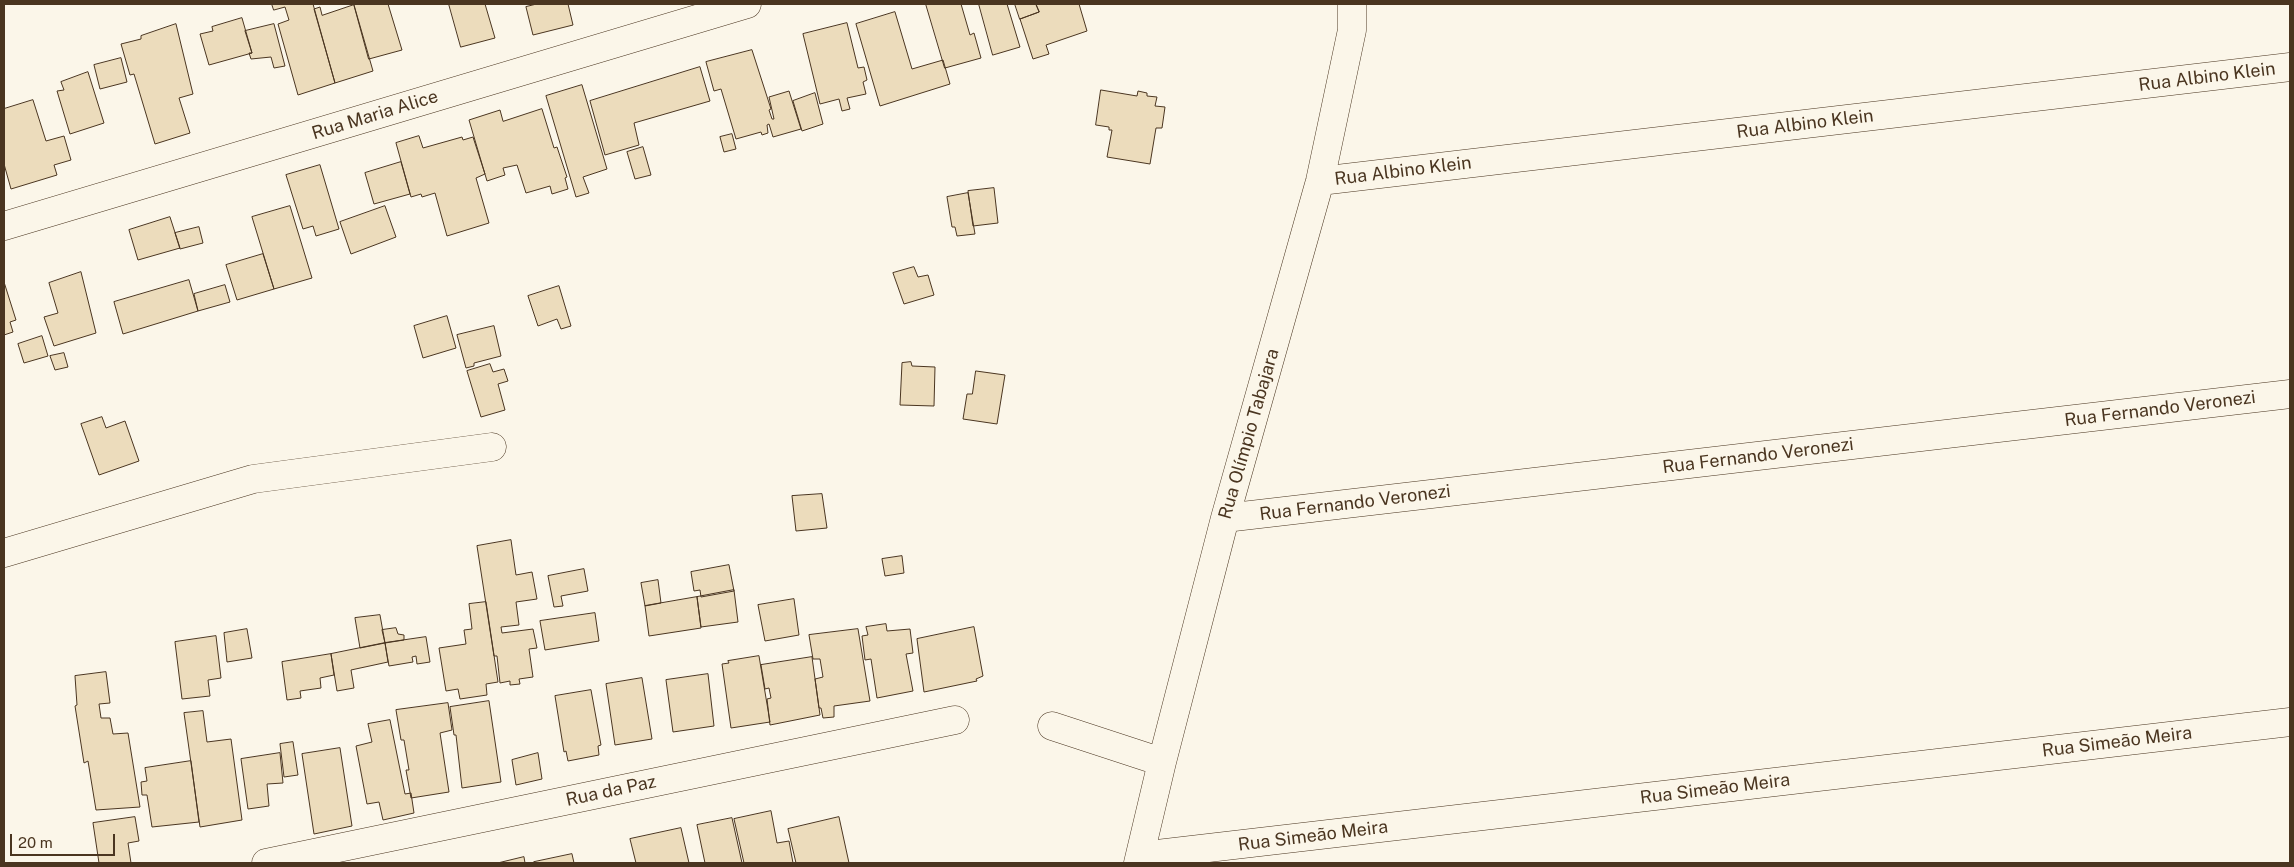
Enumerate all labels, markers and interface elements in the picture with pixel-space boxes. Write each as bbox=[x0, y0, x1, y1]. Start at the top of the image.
street label: Rua Albino Klein bbox=[2137, 58, 2277, 96]
street label: Rua Maria Alice bbox=[309, 86, 441, 144]
street label: Rua Albino Klein bbox=[1735, 105, 1875, 143]
street label: Rua Albino Klein bbox=[1333, 152, 1473, 190]
street label: Rua Olímpio Tabajara bbox=[1214, 346, 1284, 522]
street label: Rua Fernando Veronezi bbox=[2063, 387, 2257, 431]
street label: Rua Fernando Veronezi bbox=[1661, 434, 1855, 478]
street label: Rua Fernando Veronezi bbox=[1258, 481, 1452, 525]
street label: Rua Simeão Meira bbox=[2041, 722, 2193, 762]
street label: Rua Simeão Meira bbox=[1639, 769, 1791, 809]
street label: Rua da Paz bbox=[564, 771, 658, 811]
street label: Rua Simeão Meira bbox=[1237, 816, 1389, 856]
scale bar bbox=[12, 824, 118, 856]
text: 20 m bbox=[18, 834, 53, 851]

